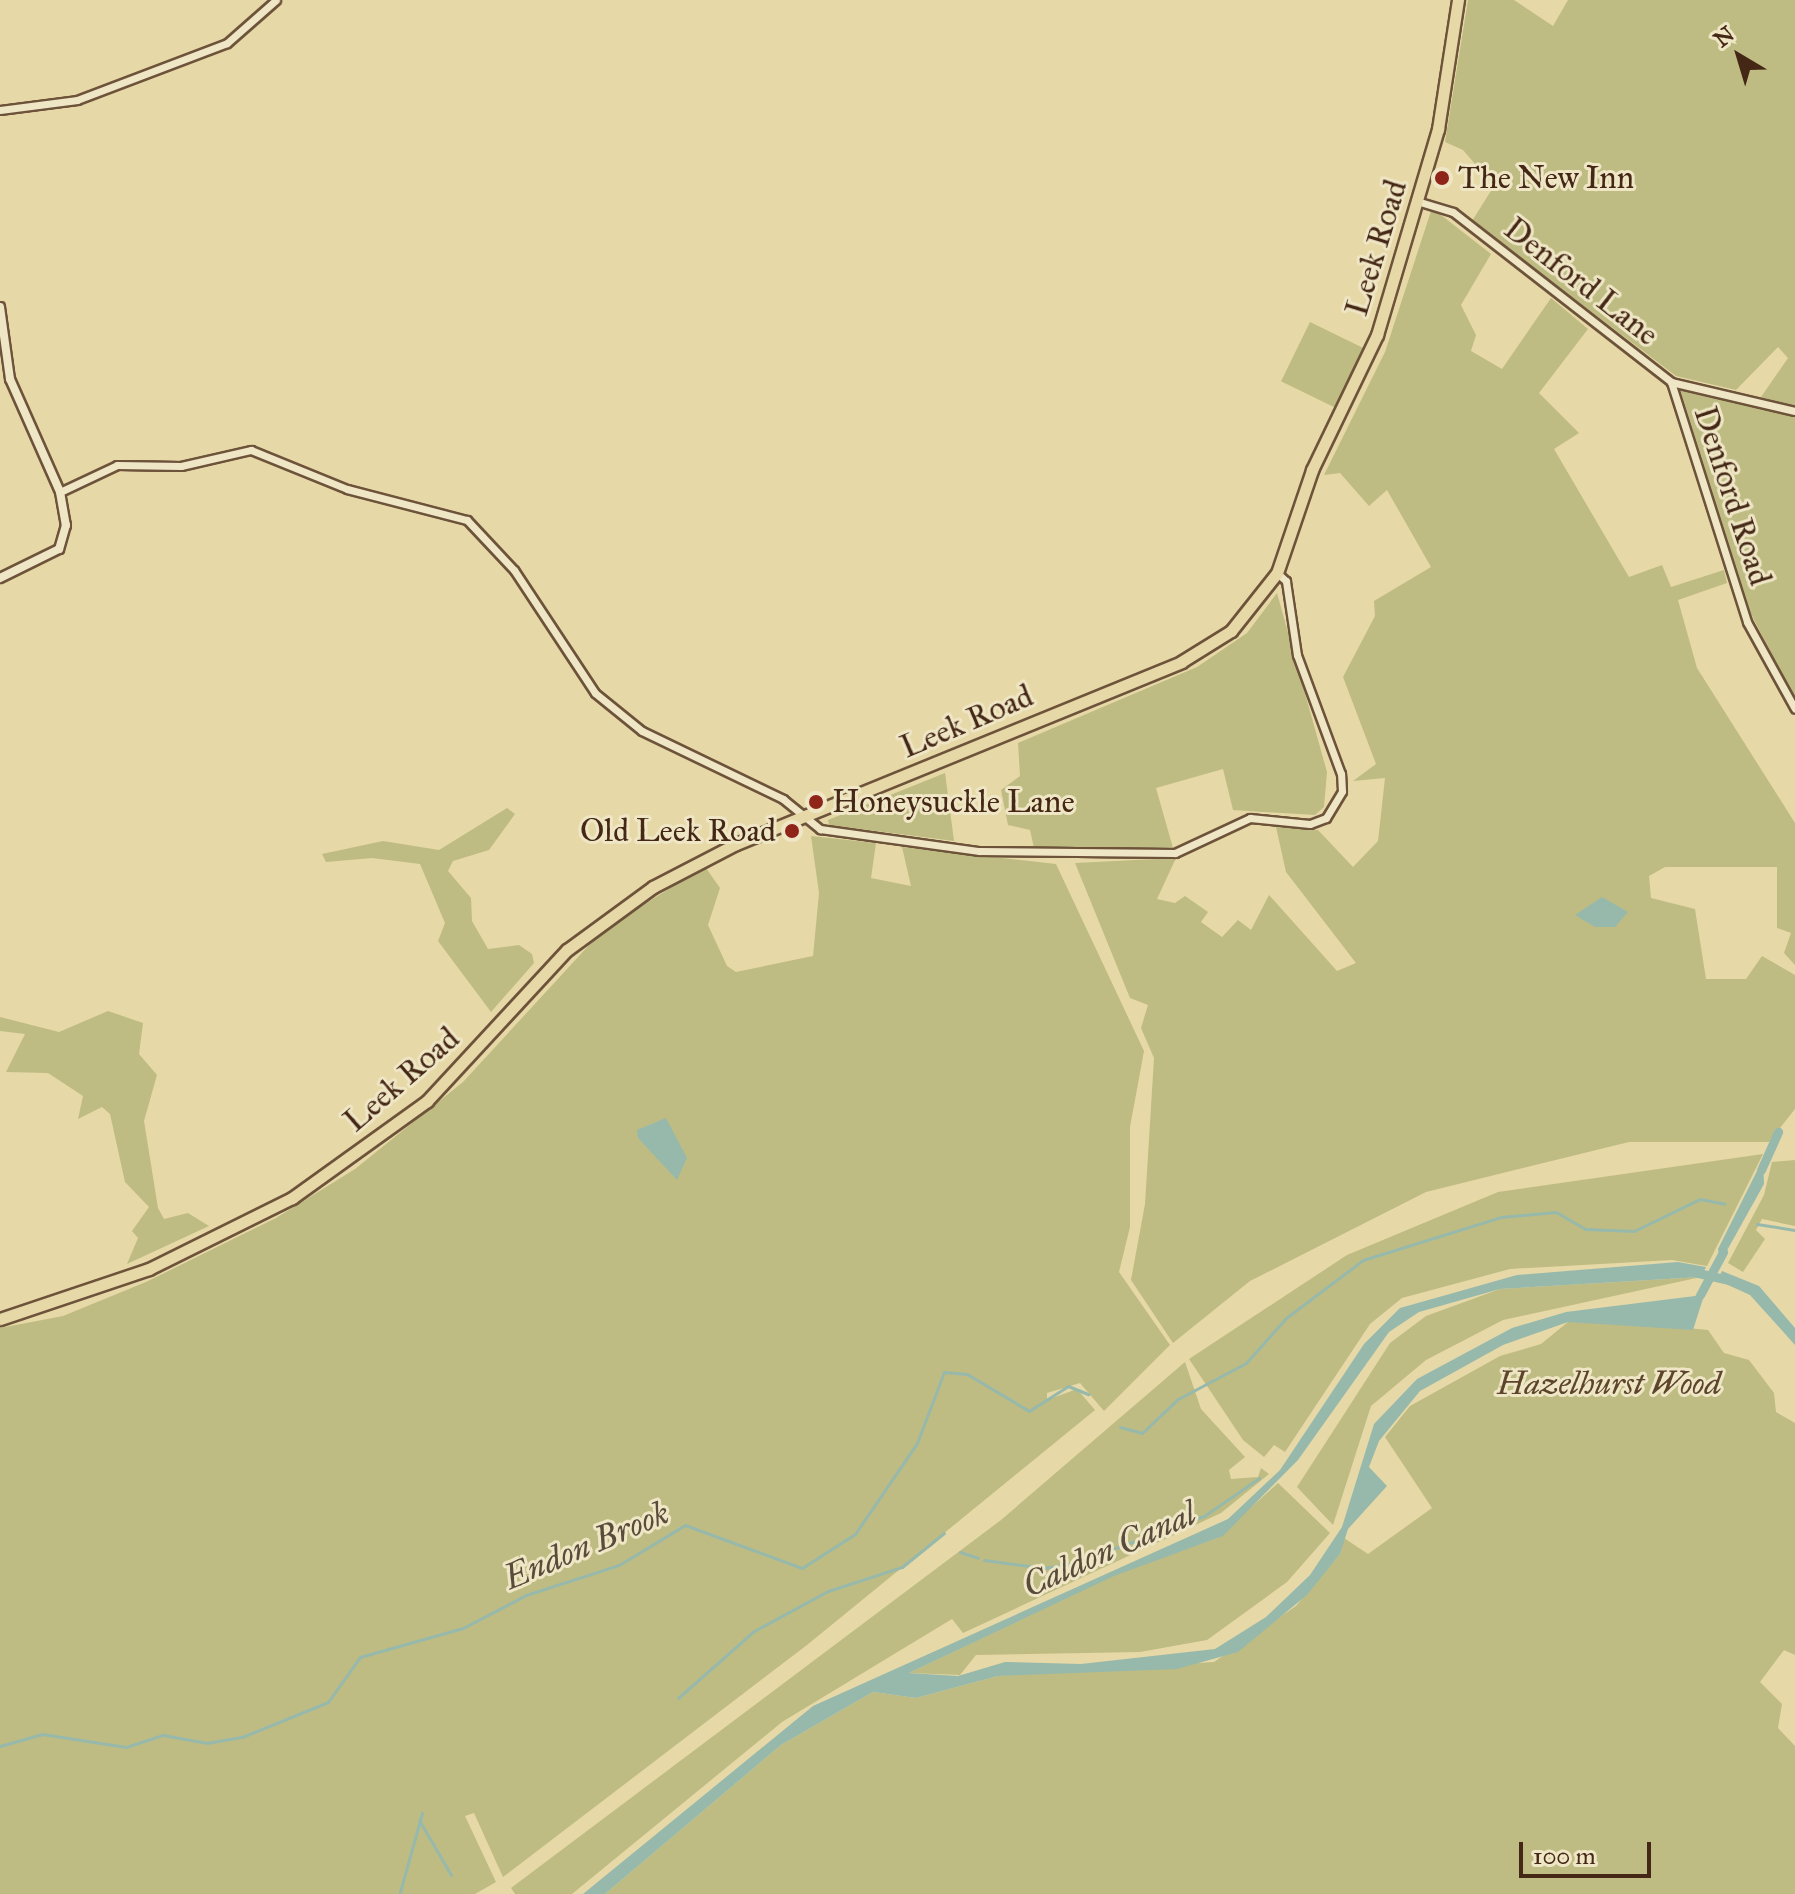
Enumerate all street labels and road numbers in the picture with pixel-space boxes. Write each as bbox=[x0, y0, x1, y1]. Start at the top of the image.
street label: Leek Road bbox=[1338, 175, 1416, 321]
street label: Denford Lane bbox=[1496, 210, 1666, 354]
street label: Denford Road bbox=[1685, 402, 1779, 590]
street label: Leek Road bbox=[895, 677, 1039, 767]
street label: Leek Road bbox=[337, 1020, 467, 1140]

